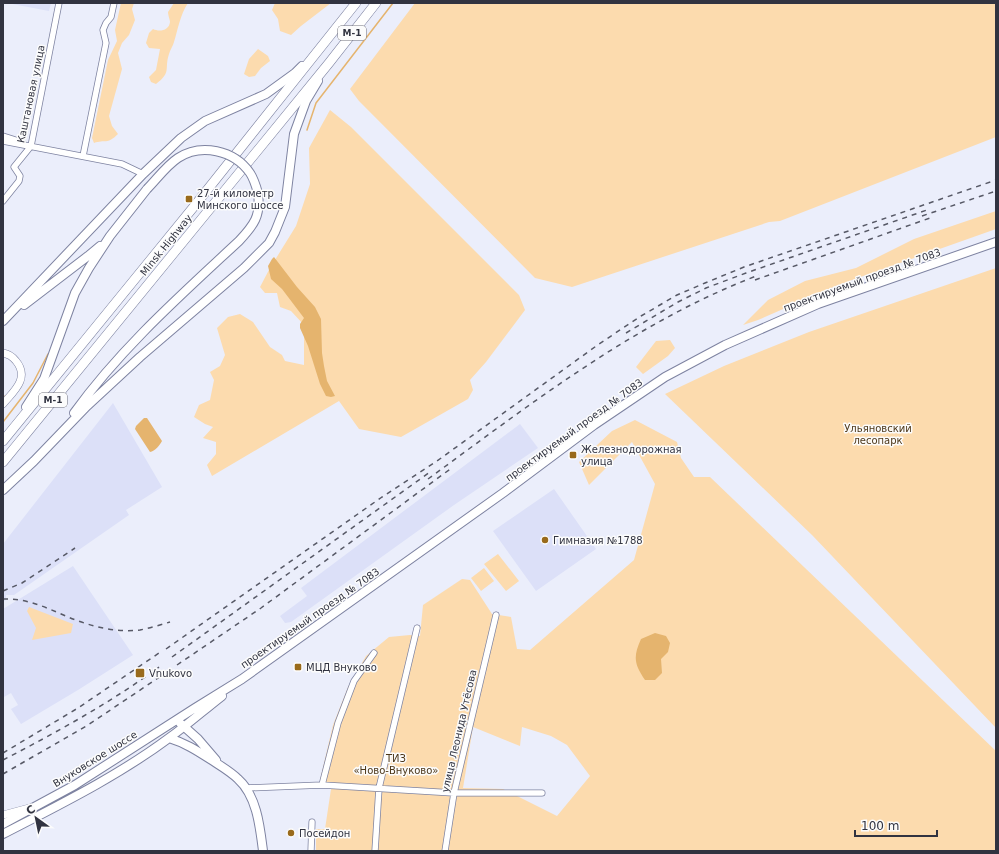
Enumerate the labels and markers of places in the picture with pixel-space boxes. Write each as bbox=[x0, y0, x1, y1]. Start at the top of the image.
place label: 27-й километр Минского шоссе bbox=[197, 188, 283, 211]
marker: 27-й километр Минского шоссе bbox=[184, 194, 194, 204]
place label: Железнодорожная улица bbox=[581, 444, 682, 467]
marker: Железнодорожная улица bbox=[568, 450, 578, 460]
marker: Гимназия №1788 bbox=[540, 535, 550, 545]
place label: Гимназия №1788 bbox=[553, 535, 643, 546]
marker: МЦД Внуково bbox=[293, 662, 303, 672]
place label: МЦД Внуково bbox=[306, 662, 377, 673]
marker: Vnukovo bbox=[134, 667, 146, 679]
place label: Vnukovo bbox=[149, 668, 192, 679]
marker: Посейдон bbox=[286, 828, 296, 838]
place label: Посейдон bbox=[299, 828, 350, 839]

